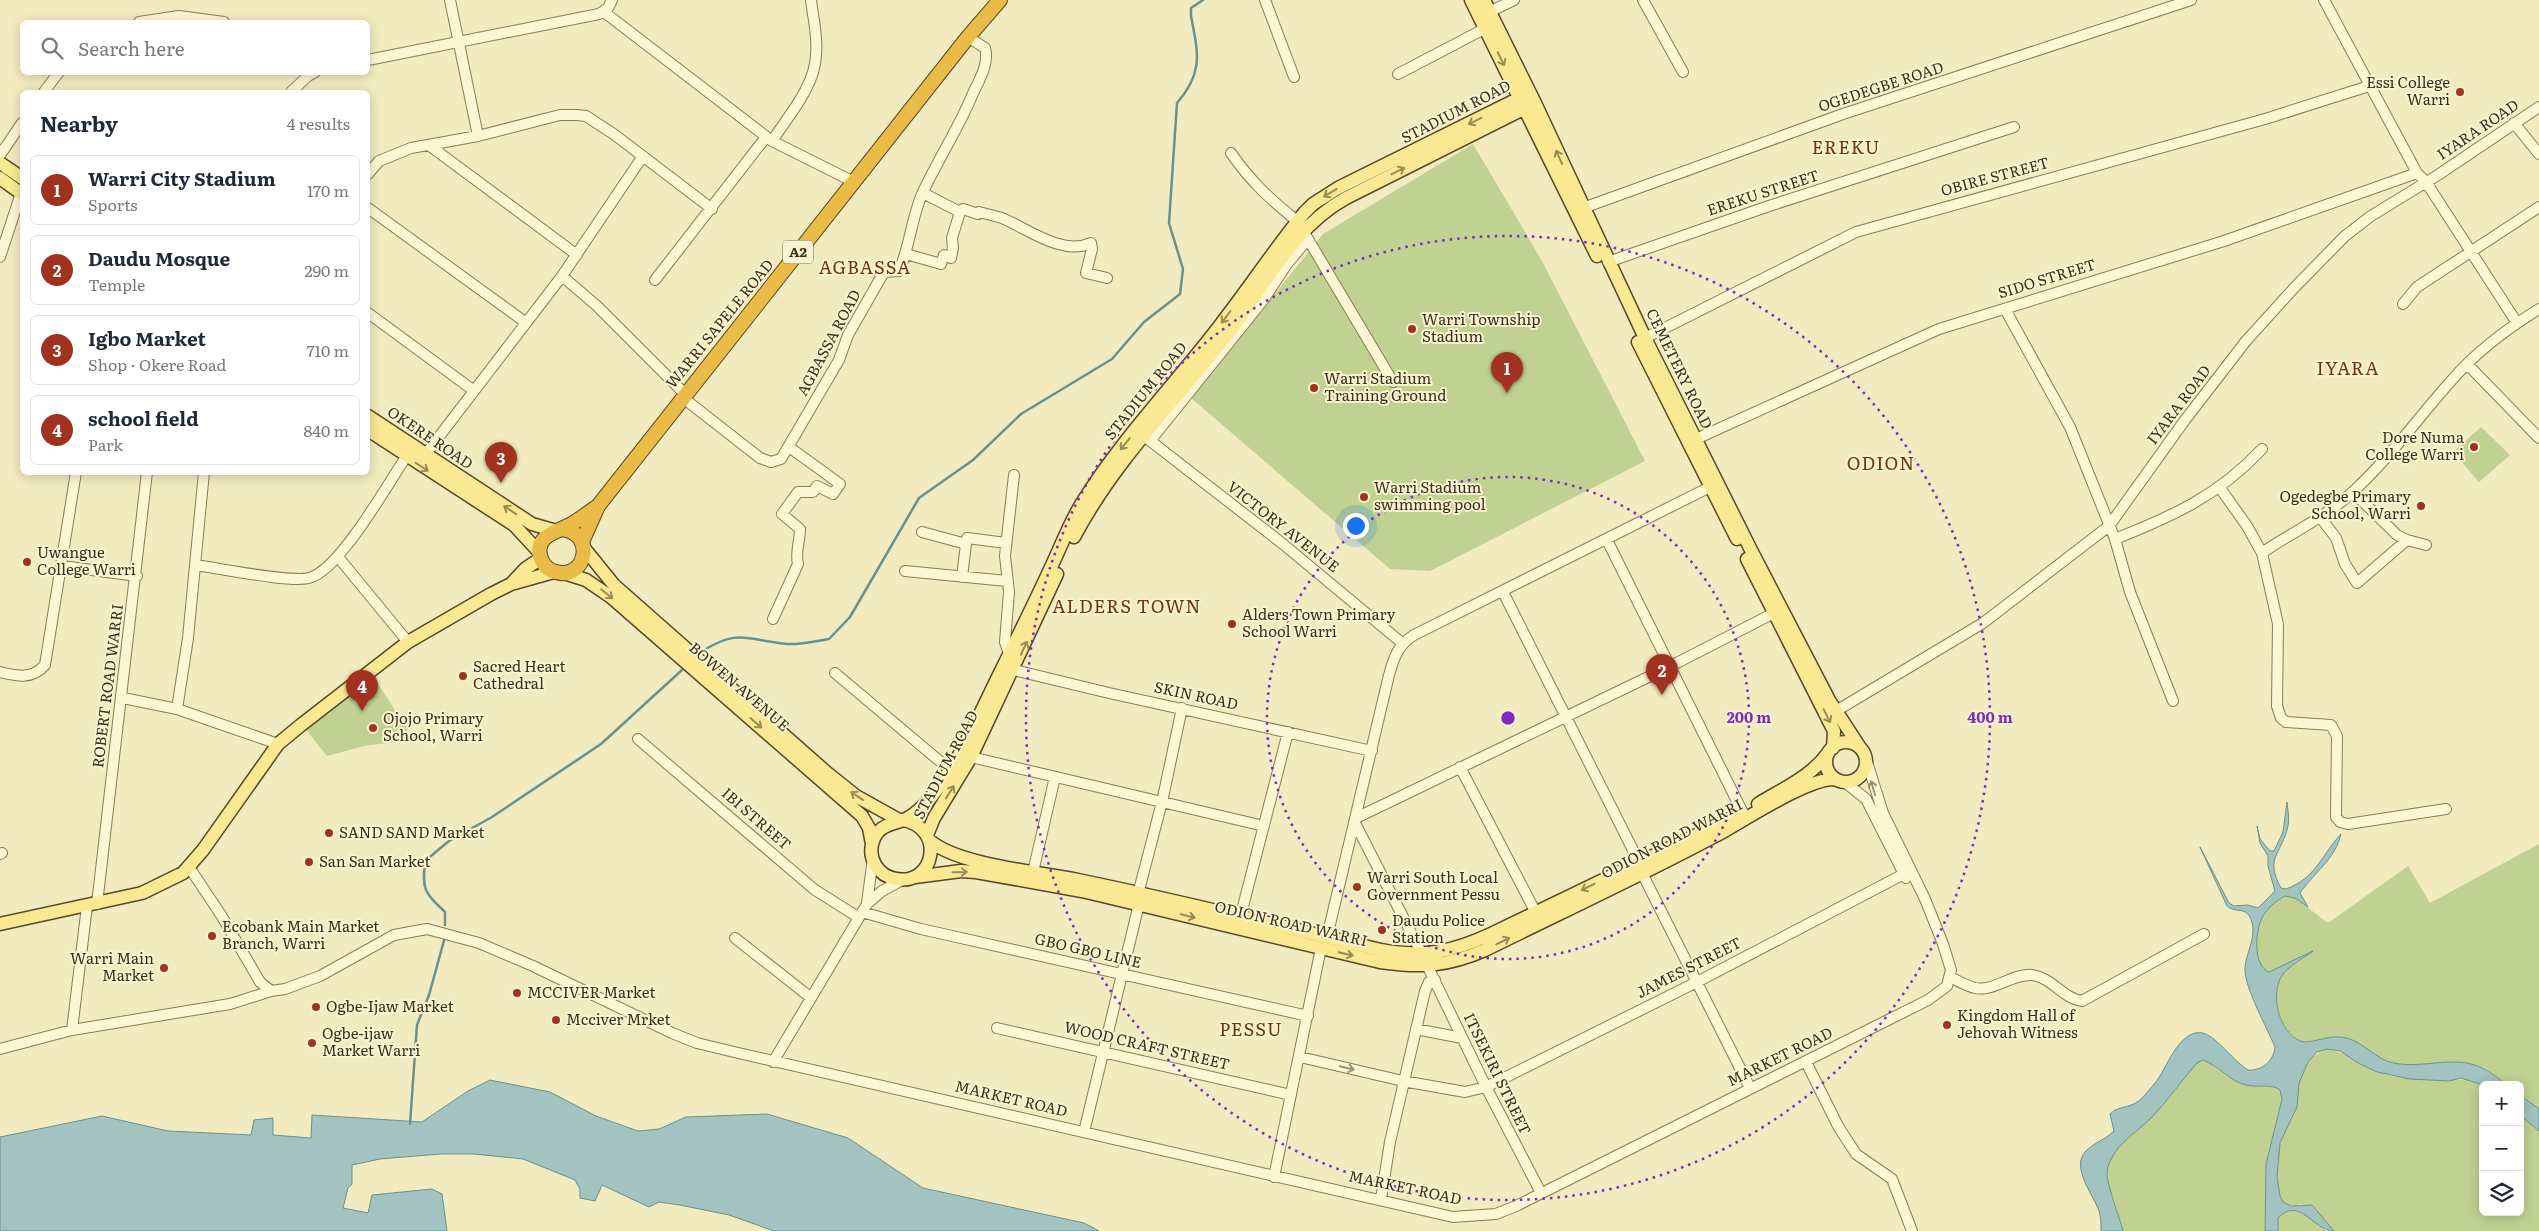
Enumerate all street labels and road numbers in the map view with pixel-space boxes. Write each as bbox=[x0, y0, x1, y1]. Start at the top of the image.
street label: OGEDEGBE ROAD bbox=[1815, 54, 1946, 117]
street label: STADIUM ROAD bbox=[1396, 73, 1514, 148]
street label: IYARA ROAD bbox=[2431, 93, 2523, 165]
street label: OBIRE STREET bbox=[1938, 150, 2051, 201]
street label: EREKU STREET bbox=[1704, 163, 1821, 220]
road number: A2 bbox=[783, 240, 813, 264]
street label: SIDO STREET bbox=[1995, 252, 2098, 303]
street label: WARRI SAPELE ROAD bbox=[659, 253, 778, 393]
street label: AGBASSA ROAD bbox=[790, 285, 865, 400]
street label: CEMETERY ROAD bbox=[1641, 304, 1720, 432]
street label: STADIUM ROAD bbox=[1098, 336, 1192, 444]
street label: IYARA ROAD bbox=[2140, 359, 2215, 449]
street label: OKERE ROAD bbox=[383, 399, 478, 474]
street label: VICTORY AVENUE bbox=[1223, 475, 1345, 577]
street label: ROBERT ROAD WARRI bbox=[85, 602, 128, 769]
street label: BOWEN AVENUE bbox=[685, 636, 795, 736]
street label: SKIN ROAD bbox=[1152, 674, 1240, 715]
street label: STADIUM ROAD bbox=[906, 706, 983, 823]
street label: IBI STREET bbox=[717, 781, 797, 855]
street label: ODION ROAD WARRI bbox=[1597, 792, 1746, 883]
street label: ODION ROAD WARRI bbox=[1213, 894, 1370, 951]
street label: GBO GBO LINE bbox=[1033, 926, 1144, 973]
street label: JAMES STREET bbox=[1632, 930, 1745, 1003]
street label: ITSEKIRI STREET bbox=[1459, 1008, 1538, 1138]
street label: WOOD CRAFT STREET bbox=[1062, 1014, 1232, 1075]
street label: MARKET ROAD bbox=[1723, 1020, 1836, 1091]
street label: MARKET ROAD bbox=[953, 1073, 1070, 1122]
street label: MARKET ROAD bbox=[1347, 1163, 1464, 1210]

